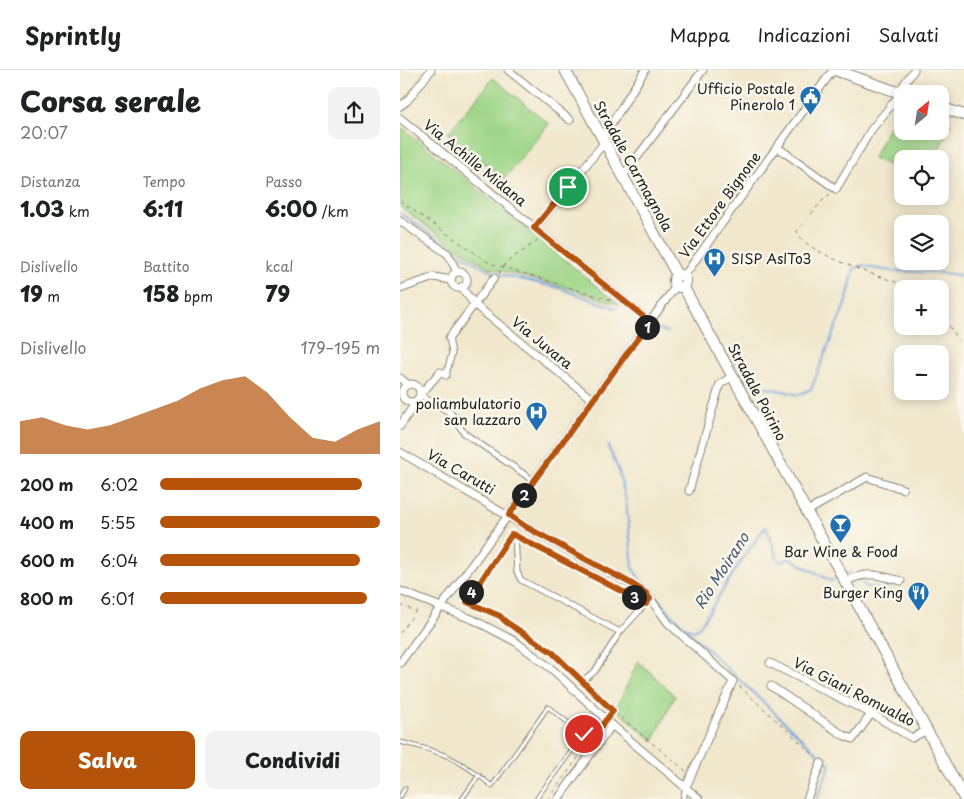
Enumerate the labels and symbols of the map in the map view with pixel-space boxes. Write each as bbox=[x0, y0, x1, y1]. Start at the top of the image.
place label: Ufficio Postale Pinerolo 1 bbox=[697, 78, 795, 115]
public building icon: Ufficio Postale Pinerolo 1 bbox=[799, 85, 823, 116]
north arrow bbox=[894, 85, 949, 140]
street label: Stradale Carmagnola bbox=[589, 96, 678, 235]
street label: Via Achille Midana bbox=[419, 114, 532, 211]
street label: Via Ettore Bignone bbox=[674, 147, 766, 263]
pin bbox=[547, 166, 589, 208]
hospital icon: SISP AslTo3 bbox=[703, 247, 727, 278]
place label: SISP AslTo3 bbox=[731, 248, 811, 269]
street label: Via Juvara bbox=[507, 311, 577, 374]
pin: 1 bbox=[634, 314, 660, 340]
street label: Stradale Poirino bbox=[723, 339, 792, 445]
place label: poliambulatorio san lazzaro bbox=[415, 393, 521, 430]
hospital icon: poliambulatorio san lazzaro bbox=[525, 400, 549, 431]
street label: Via Carutti bbox=[423, 444, 499, 500]
pin: 2 bbox=[512, 482, 536, 508]
bar icon: Bar Wine & Food bbox=[829, 512, 853, 543]
water label: Rio Moirano bbox=[687, 527, 754, 613]
place label: Bar Wine & Food bbox=[784, 541, 898, 562]
pin: 4 bbox=[458, 580, 484, 604]
restaurant icon: Burger King bbox=[907, 581, 931, 612]
place label: Burger King bbox=[823, 582, 903, 603]
pin: 3 bbox=[622, 584, 646, 610]
street label: Via Giani Romualdo bbox=[790, 652, 919, 731]
pin bbox=[563, 713, 605, 755]

